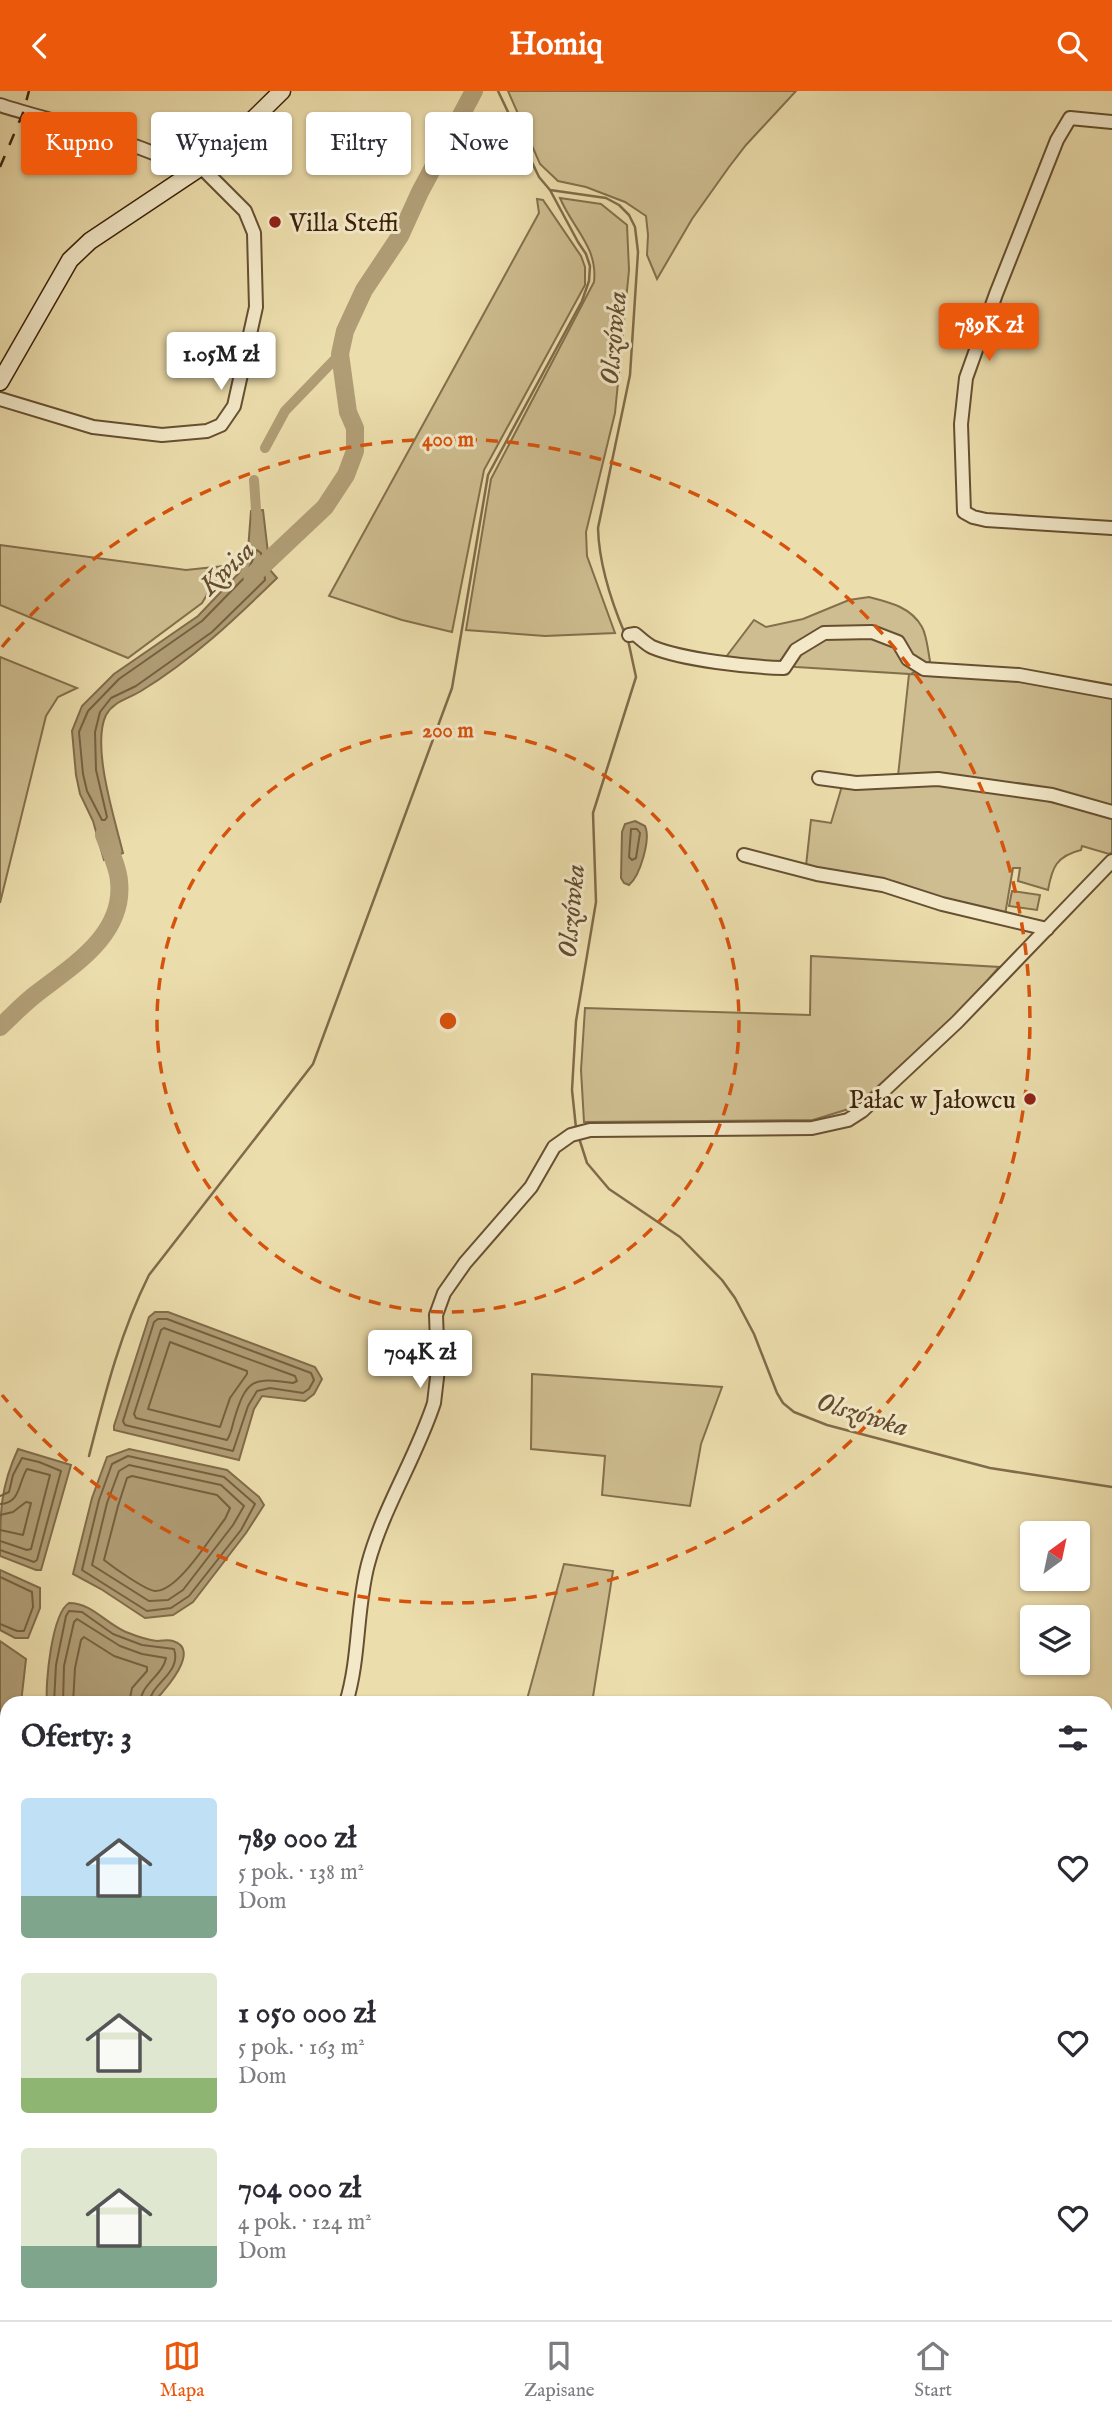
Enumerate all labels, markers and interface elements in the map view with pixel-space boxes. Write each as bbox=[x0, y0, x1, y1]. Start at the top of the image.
text: Homiq bbox=[509, 25, 603, 66]
icon: back bbox=[21, 27, 59, 65]
icon: search bbox=[1053, 27, 1091, 65]
chip: Kupno bbox=[21, 112, 137, 175]
chip: Wynajem bbox=[151, 112, 292, 175]
chip: Filtry bbox=[306, 112, 411, 175]
chip: Nowe bbox=[425, 112, 533, 175]
place label: Villa Steffi bbox=[288, 207, 399, 240]
marker: Villa Steffi bbox=[267, 214, 283, 230]
water label: Olszówka bbox=[593, 290, 636, 387]
pin: 789K zł bbox=[924, 303, 1054, 363]
text: 789K zł bbox=[955, 311, 1023, 340]
pin: 1.05M zł bbox=[149, 333, 293, 392]
text: 1.05M zł bbox=[183, 340, 259, 369]
text: 400 m bbox=[422, 427, 475, 454]
water label: Kwisa bbox=[192, 534, 263, 604]
text: 200 m bbox=[422, 718, 474, 745]
water label: Olszówka bbox=[551, 863, 594, 960]
centre of rings bbox=[436, 1009, 460, 1033]
place label: Pałac w Jałowcu bbox=[848, 1084, 1016, 1117]
marker: Pałac w Jałowcu bbox=[1022, 1091, 1038, 1107]
pin: 704K zł bbox=[355, 1331, 485, 1390]
text: 704K zł bbox=[384, 1338, 456, 1367]
water label: Olszówka bbox=[812, 1385, 912, 1446]
north arrow bbox=[1020, 1521, 1090, 1591]
map controls bbox=[1020, 1521, 1090, 1675]
button: layers bbox=[1020, 1605, 1090, 1675]
text: Oferty: 3 bbox=[21, 1719, 132, 1757]
icon: filters bbox=[1054, 1719, 1092, 1757]
text: 789 000 zł bbox=[238, 1820, 356, 1858]
icon: home bbox=[77, 1826, 161, 1910]
icon: heart bbox=[1054, 1849, 1092, 1887]
text: 5 pok. · 138 m² bbox=[238, 1858, 364, 1887]
text: Dom bbox=[238, 1887, 287, 1916]
text: 1 050 000 zł bbox=[238, 1995, 375, 2033]
icon: home bbox=[77, 2001, 161, 2085]
icon: heart bbox=[1054, 2024, 1092, 2062]
text: 5 pok. · 163 m² bbox=[238, 2033, 365, 2062]
text: Dom bbox=[238, 2062, 287, 2091]
text: 704 000 zł bbox=[238, 2170, 361, 2208]
icon: home bbox=[77, 2176, 161, 2260]
icon: heart bbox=[1054, 2199, 1092, 2237]
text: 4 pok. · 124 m² bbox=[238, 2208, 372, 2237]
text: Dom bbox=[238, 2237, 287, 2266]
tab: Mapa bbox=[160, 2337, 204, 2403]
tab: Zapisane bbox=[524, 2337, 595, 2403]
tab: Start bbox=[914, 2337, 952, 2403]

